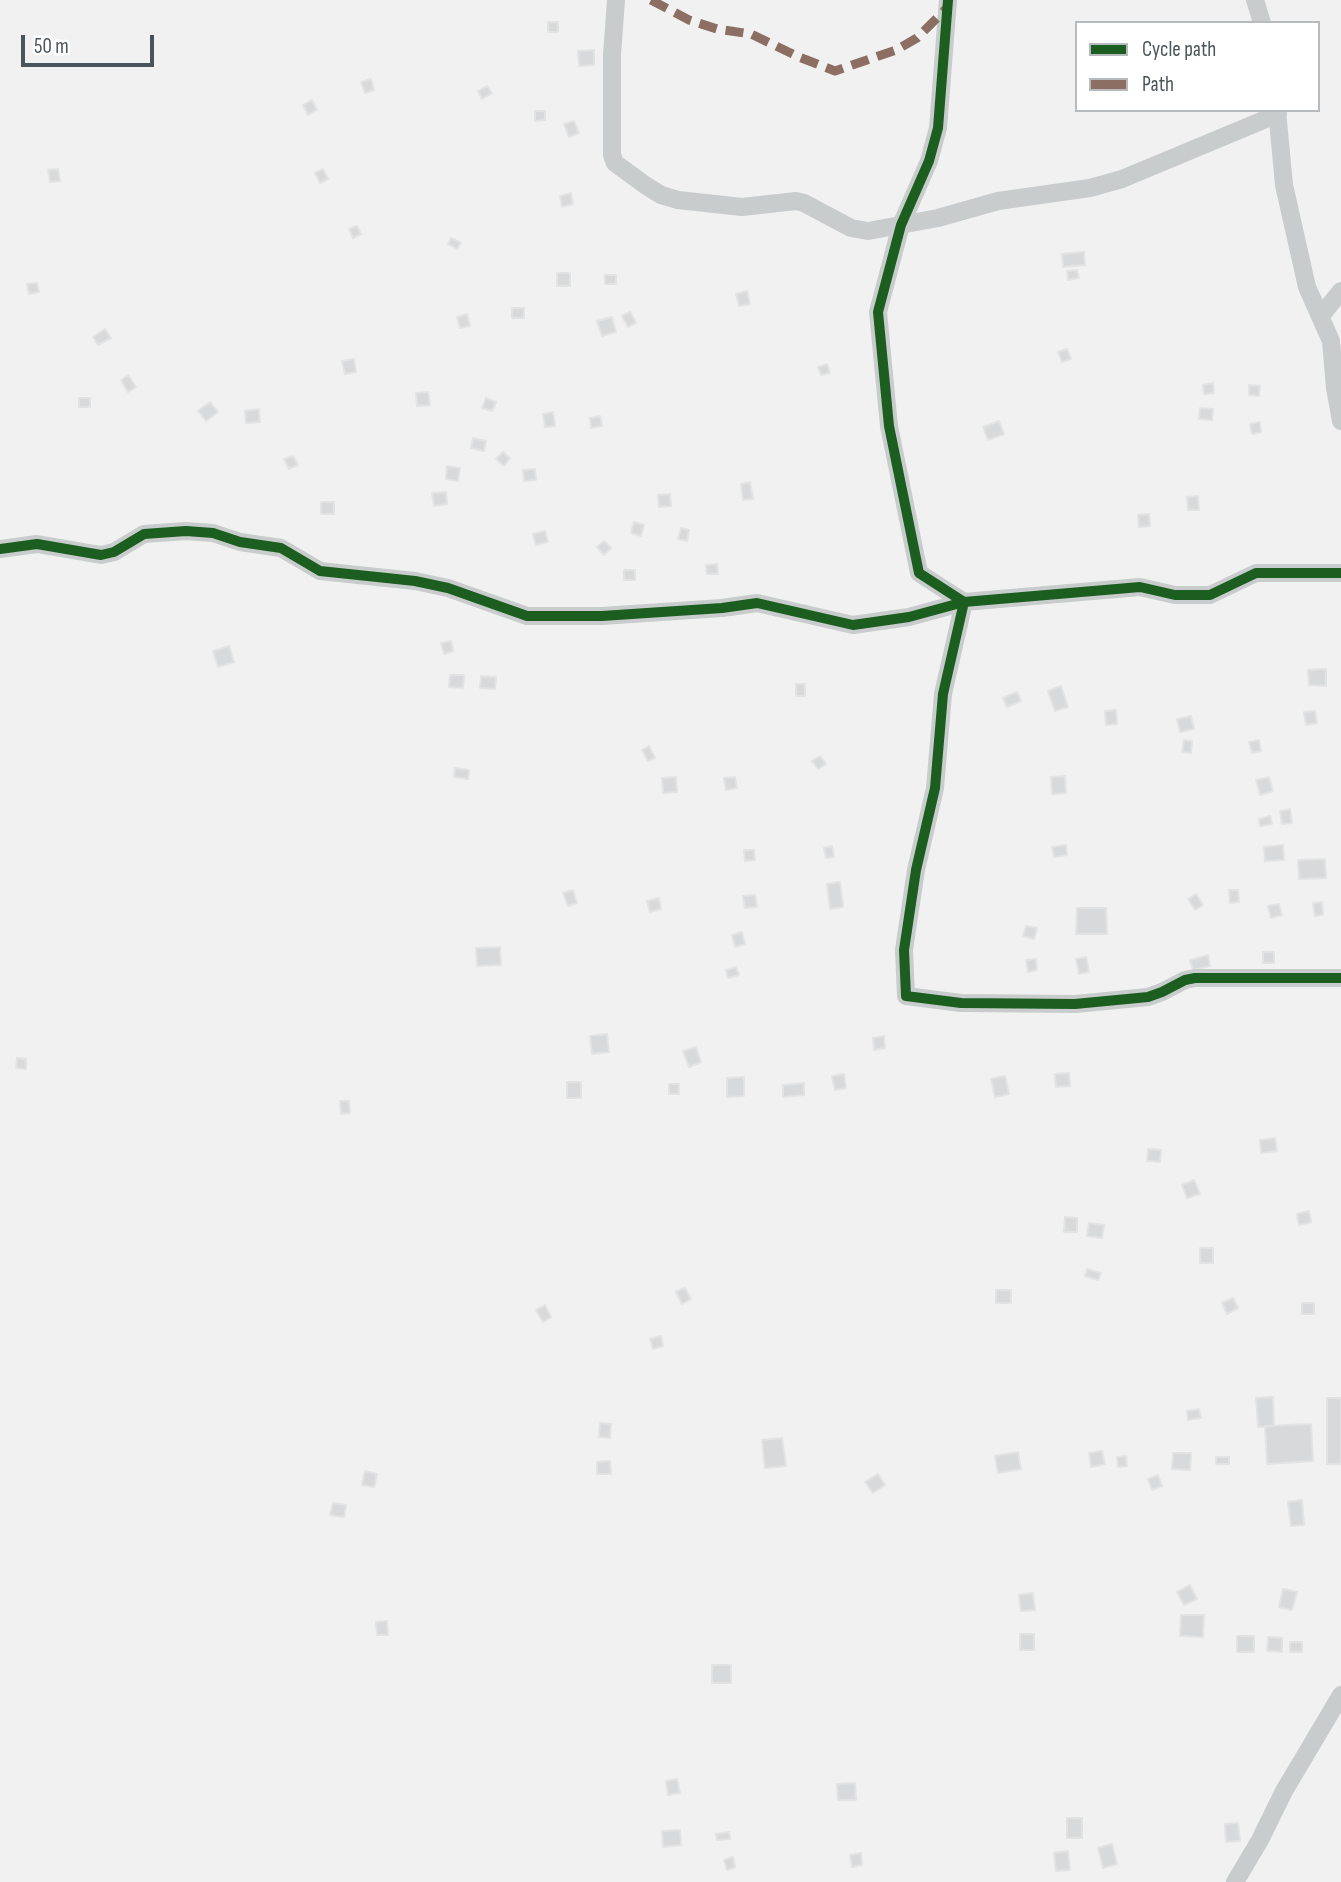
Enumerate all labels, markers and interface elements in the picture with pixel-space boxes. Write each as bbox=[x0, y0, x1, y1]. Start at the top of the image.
scale bar bbox=[24, 21, 158, 65]
legend bbox=[1075, 21, 1320, 112]
text: 50 m bbox=[34, 34, 69, 59]
text: Cycle path bbox=[1142, 37, 1216, 62]
text: Path bbox=[1142, 72, 1174, 97]

